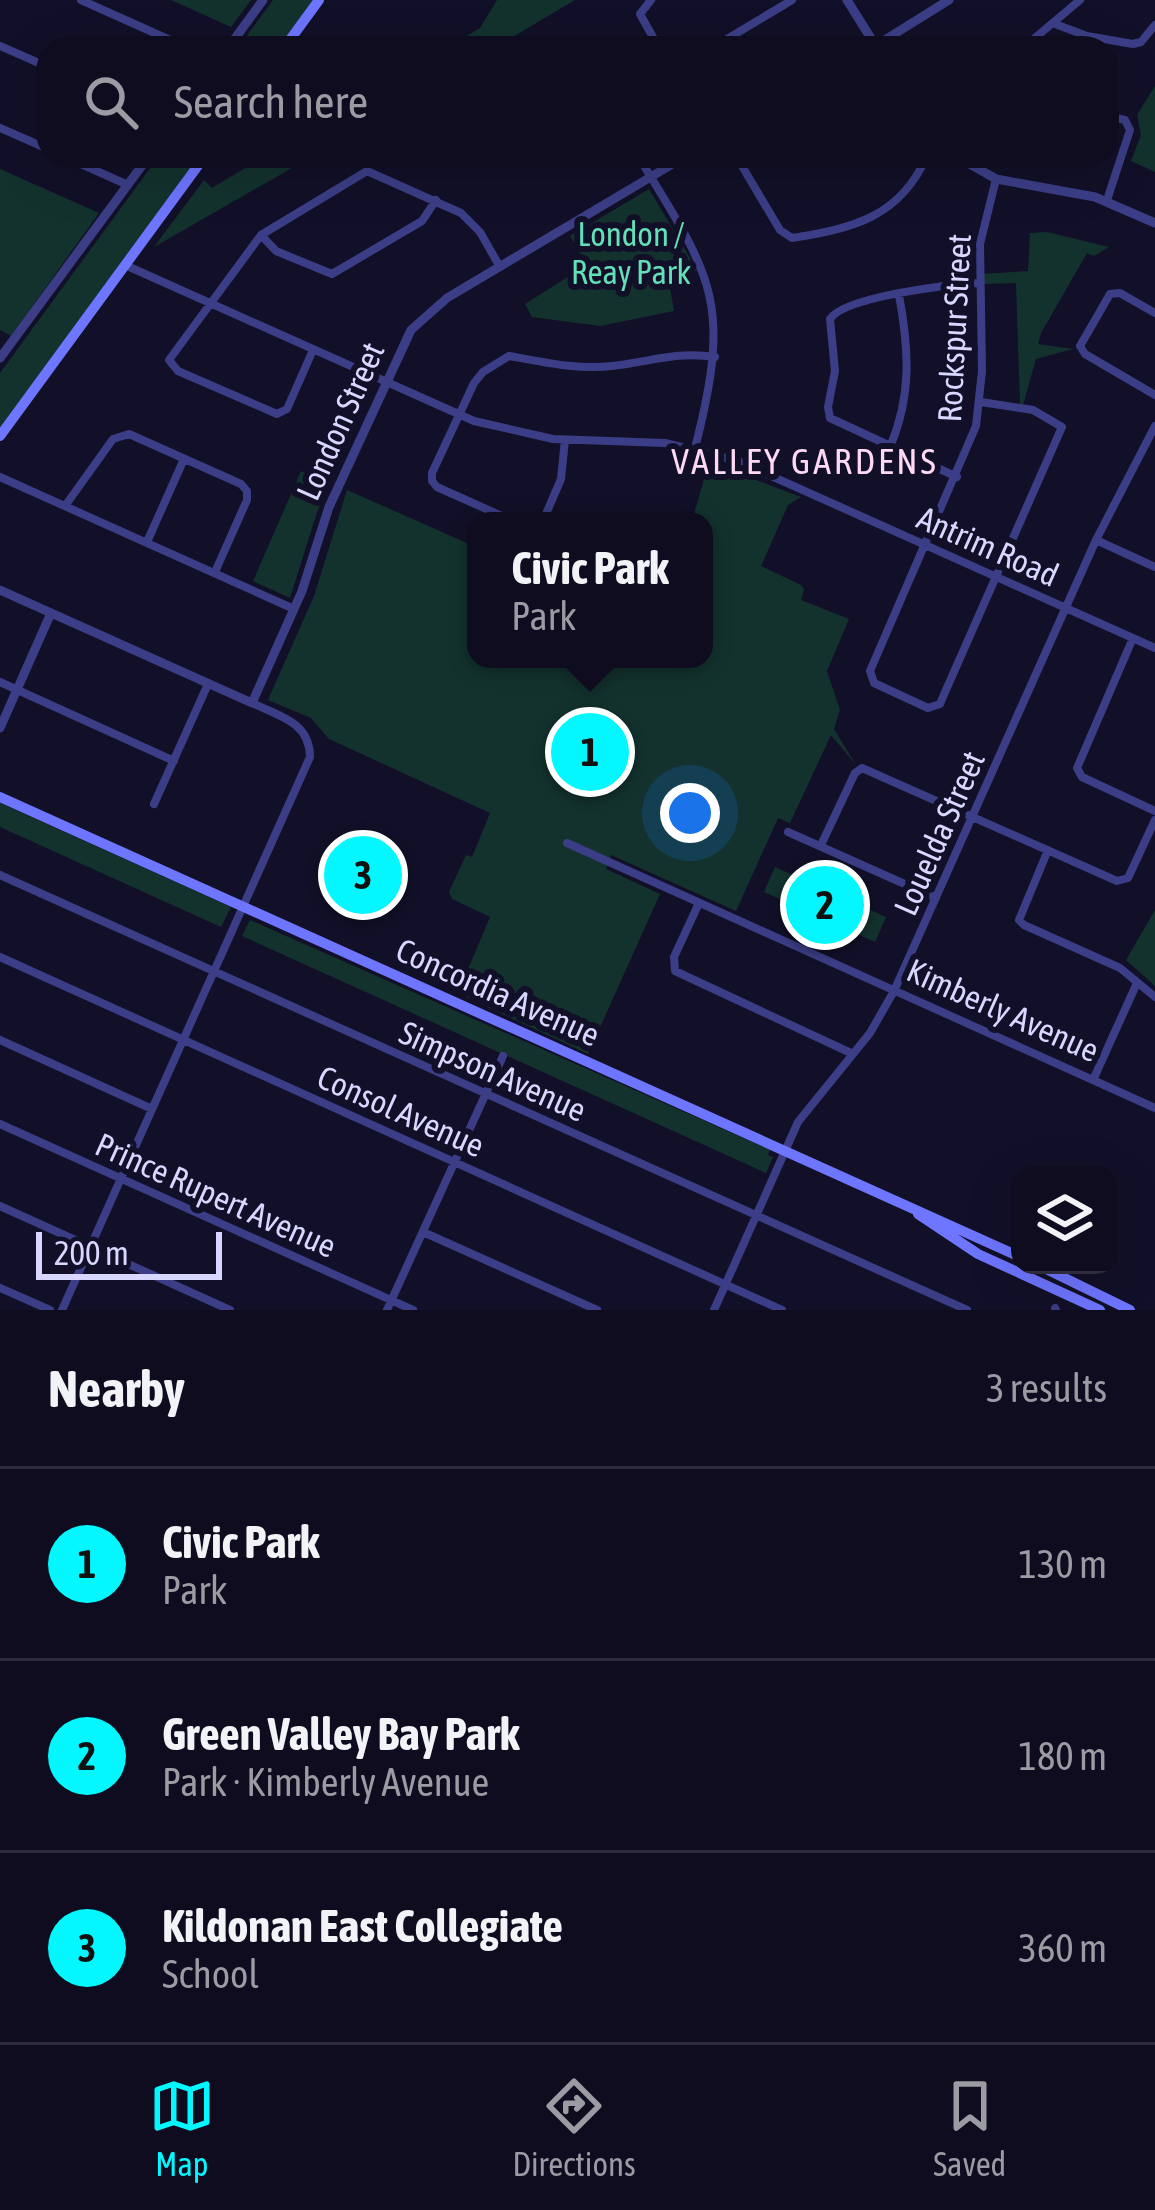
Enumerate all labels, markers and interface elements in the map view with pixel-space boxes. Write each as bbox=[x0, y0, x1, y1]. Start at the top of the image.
search box bbox=[36, 36, 1119, 168]
icon: search bbox=[78, 69, 144, 135]
text: Search here bbox=[174, 76, 368, 128]
park label: London / Reay Park bbox=[571, 215, 691, 291]
street label: Rockspur Street bbox=[930, 233, 978, 423]
street label: London Street bbox=[288, 336, 392, 506]
district label: VALLEY GARDENS bbox=[671, 440, 939, 482]
street label: Antrim Road bbox=[912, 498, 1064, 594]
popup bbox=[467, 512, 713, 668]
text: Civic Park bbox=[511, 542, 669, 594]
text: Park bbox=[511, 594, 576, 638]
pin: 1 bbox=[551, 707, 629, 797]
street label: Louelda Street bbox=[886, 745, 992, 921]
your location bbox=[660, 783, 720, 843]
pin: 3 bbox=[324, 830, 402, 920]
pin: 2 bbox=[786, 860, 864, 950]
street label: Concordia Avenue bbox=[391, 930, 605, 1054]
street label: Kimberly Avenue bbox=[901, 951, 1105, 1069]
street label: Simpson Avenue bbox=[394, 1013, 592, 1129]
street label: Consol Avenue bbox=[312, 1057, 490, 1165]
street label: Prince Rupert Avenue bbox=[90, 1125, 342, 1265]
map controls bbox=[1011, 1166, 1119, 1274]
button: layers bbox=[1011, 1166, 1119, 1274]
scale bar bbox=[36, 1226, 222, 1279]
text: 200 m bbox=[54, 1234, 129, 1272]
text: Nearby bbox=[48, 1359, 185, 1418]
text: 3 results bbox=[986, 1366, 1107, 1410]
text: Civic Park bbox=[162, 1516, 319, 1568]
text: 1 bbox=[78, 1542, 96, 1586]
text: 130 m bbox=[1019, 1542, 1107, 1586]
text: Park bbox=[162, 1568, 227, 1612]
text: Green Valley Bay Park bbox=[162, 1708, 520, 1760]
text: 2 bbox=[78, 1734, 96, 1778]
text: 180 m bbox=[1019, 1734, 1107, 1778]
text: Park · Kimberly Avenue bbox=[162, 1760, 489, 1804]
text: Kildonan East Collegiate bbox=[162, 1900, 563, 1952]
text: 3 bbox=[78, 1926, 96, 1970]
text: 360 m bbox=[1019, 1926, 1107, 1970]
text: School bbox=[162, 1952, 259, 1996]
tab: Map bbox=[149, 2073, 215, 2183]
tab: Directions bbox=[512, 2073, 636, 2183]
tab: Saved bbox=[933, 2073, 1006, 2183]

